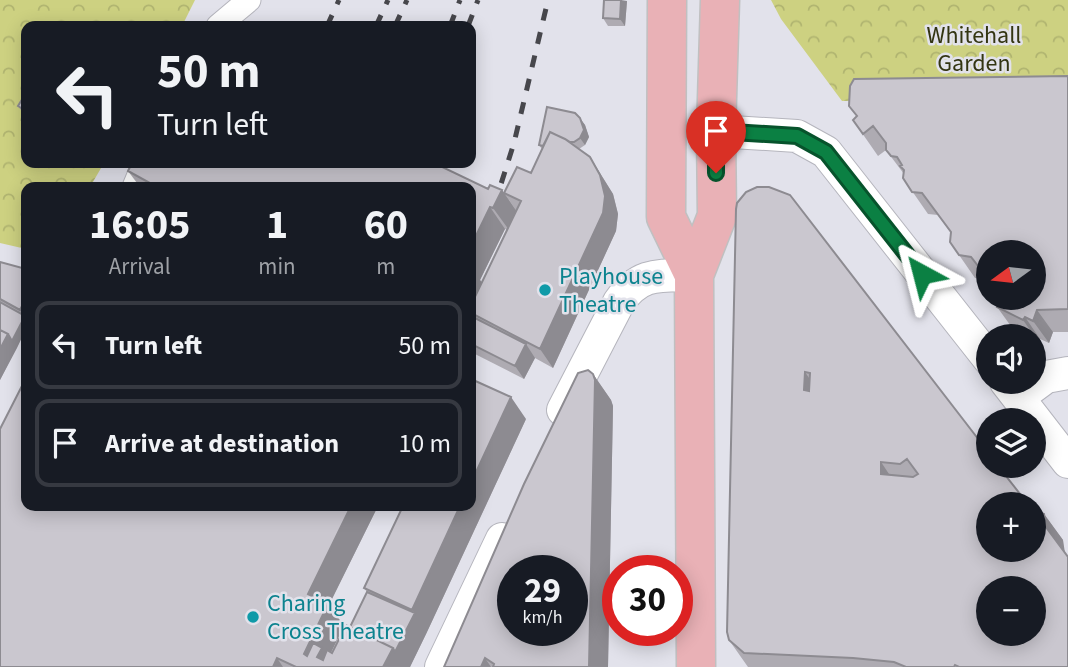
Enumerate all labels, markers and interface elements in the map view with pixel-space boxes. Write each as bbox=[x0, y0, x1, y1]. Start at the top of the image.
park label: Whitehall Garden bbox=[927, 18, 1021, 81]
text: 50 m bbox=[157, 37, 261, 107]
icon: left bbox=[42, 49, 133, 140]
pin bbox=[686, 101, 746, 173]
text: Turn left bbox=[157, 102, 268, 148]
icon: arrive bbox=[697, 112, 735, 150]
text: 16:05 bbox=[89, 195, 190, 255]
text: 1 bbox=[266, 195, 288, 255]
text: 60 bbox=[364, 195, 408, 255]
position arrow bbox=[885, 237, 959, 311]
north arrow bbox=[976, 240, 1046, 310]
map controls bbox=[976, 240, 1046, 646]
text: Arrival bbox=[109, 250, 171, 283]
text: min bbox=[258, 250, 296, 283]
text: m bbox=[376, 250, 395, 283]
place label: Playhouse Theatre bbox=[559, 259, 663, 322]
marker: Playhouse Theatre bbox=[537, 282, 553, 298]
button: sound bbox=[976, 324, 1046, 394]
icon: left bbox=[46, 326, 84, 364]
text: Turn left bbox=[105, 327, 202, 364]
text: 50 m bbox=[398, 327, 451, 364]
button: layers bbox=[976, 408, 1046, 478]
icon: arrive bbox=[46, 424, 84, 462]
text: Arrive at destination bbox=[105, 425, 339, 462]
text: 10 m bbox=[398, 425, 451, 462]
button: + bbox=[976, 492, 1046, 562]
speed limit sign: 30 bbox=[602, 555, 693, 646]
text: 29 bbox=[524, 566, 561, 616]
button: − bbox=[976, 576, 1046, 646]
place label: Charing Cross Theatre bbox=[267, 586, 404, 649]
text: km/h bbox=[523, 605, 562, 630]
marker: Charing Cross Theatre bbox=[245, 609, 261, 625]

